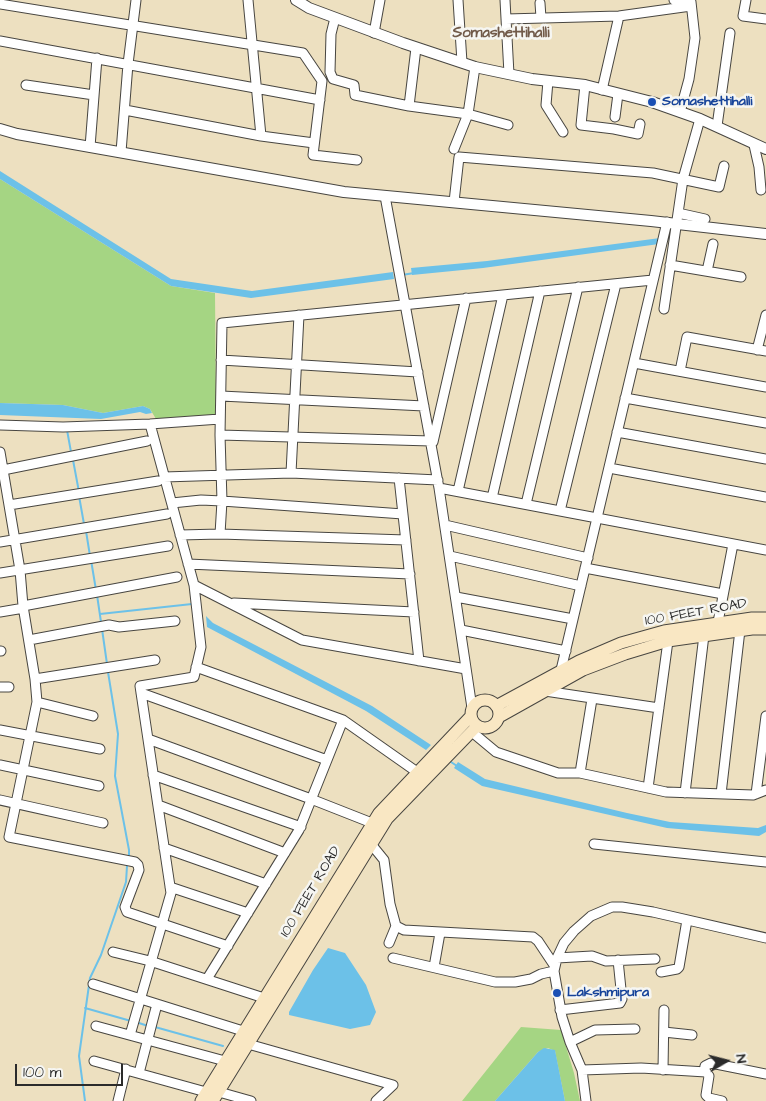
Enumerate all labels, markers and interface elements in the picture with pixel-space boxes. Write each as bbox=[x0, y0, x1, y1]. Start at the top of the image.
district label: Somashettihalli bbox=[453, 25, 549, 43]
place label: Somashettihalli bbox=[662, 94, 752, 110]
marker: Somashettihalli bbox=[646, 96, 658, 108]
street label: 100 FEET ROAD bbox=[644, 596, 748, 630]
street label: 100 FEET ROAD bbox=[277, 844, 345, 940]
place label: Lakshmipura bbox=[567, 985, 649, 1001]
marker: Lakshmipura bbox=[551, 987, 563, 999]
north arrow bbox=[701, 1036, 751, 1086]
text: N bbox=[730, 1053, 751, 1065]
scale bar bbox=[18, 1054, 125, 1086]
text: 100 m bbox=[23, 1062, 62, 1083]

